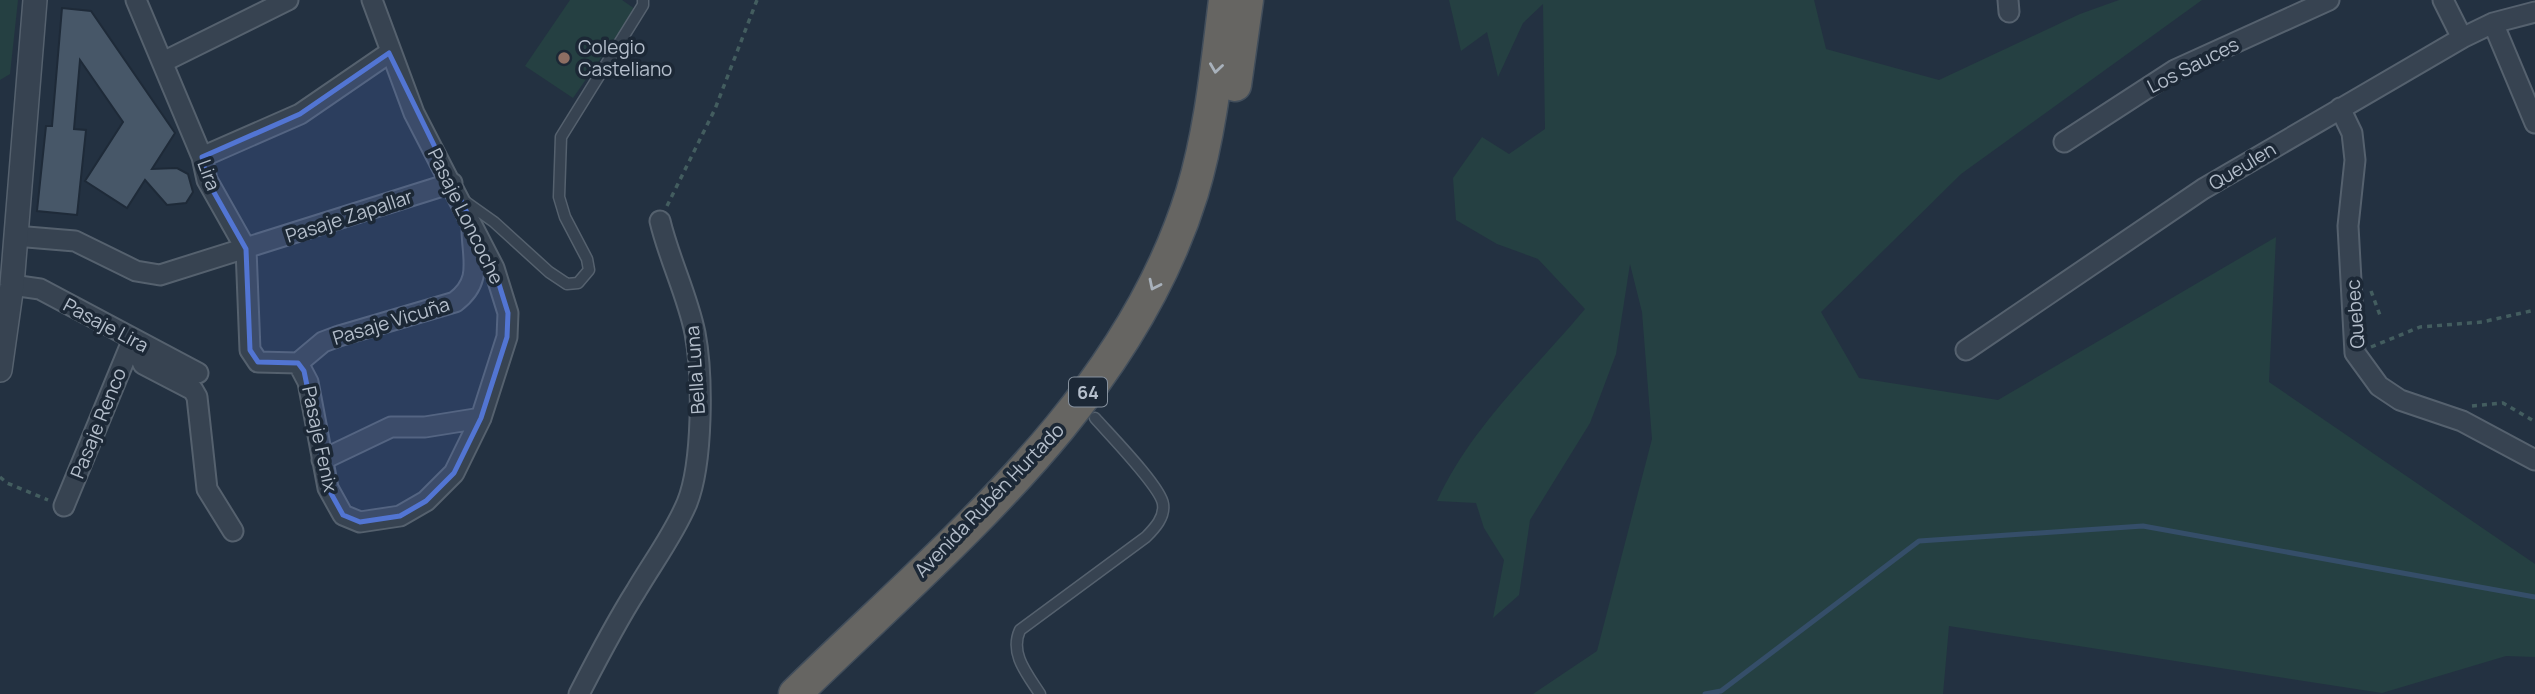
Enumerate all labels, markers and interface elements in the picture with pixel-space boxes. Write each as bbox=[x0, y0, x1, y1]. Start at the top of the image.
street label: Los Sauces bbox=[2143, 31, 2243, 99]
place label: Colegio Casteliano bbox=[578, 34, 672, 82]
marker: Colegio Casteliano bbox=[556, 50, 572, 66]
one-way arrow bbox=[1209, 62, 1224, 74]
street label: Queulen bbox=[2204, 136, 2280, 196]
street label: Pasaje Loncoche bbox=[422, 144, 510, 288]
street label: Lira bbox=[191, 156, 227, 194]
street label: Pasaje Zapallar bbox=[282, 183, 416, 249]
one-way arrow bbox=[1149, 278, 1163, 290]
street label: Quebec bbox=[2340, 279, 2370, 349]
street label: Pasaje Vicuña bbox=[329, 291, 453, 351]
street label: Pasaje Lira bbox=[59, 292, 153, 358]
street label: Bella Luna bbox=[679, 325, 711, 415]
street label: Pasaje Renco bbox=[64, 364, 132, 482]
road number: 64 bbox=[1069, 378, 1107, 406]
street label: Pasaje Fenix bbox=[296, 384, 344, 494]
street label: Avenida Rubén Hurtado bbox=[908, 417, 1070, 583]

